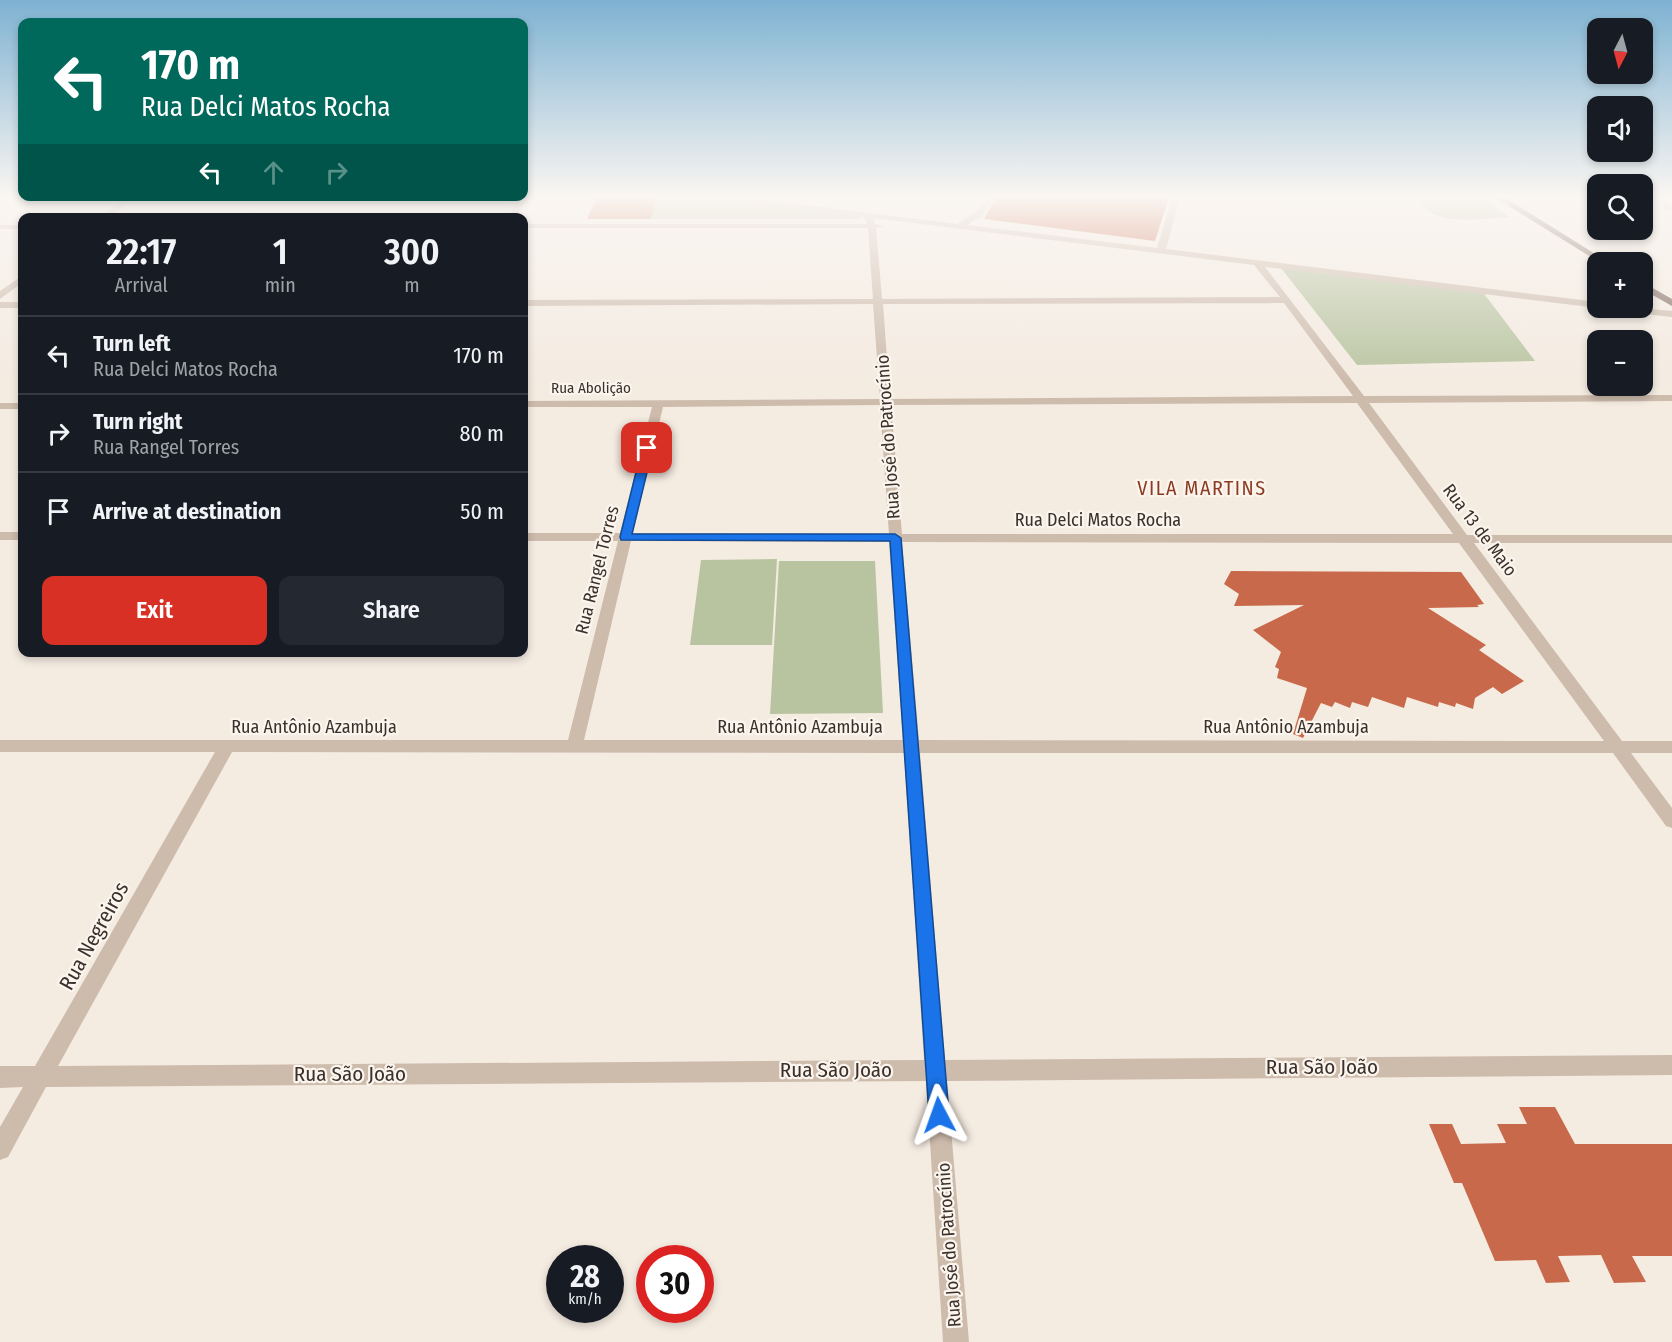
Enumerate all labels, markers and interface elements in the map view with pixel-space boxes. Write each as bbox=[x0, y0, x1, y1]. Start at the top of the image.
north arrow bbox=[1587, 18, 1653, 84]
map controls bbox=[1587, 18, 1653, 396]
text: 170 m bbox=[141, 40, 240, 90]
icon: left bbox=[42, 42, 120, 120]
text: Rua Delci Matos Rocha bbox=[141, 91, 391, 123]
button: sound bbox=[1587, 96, 1653, 162]
icon: left bbox=[194, 156, 227, 189]
icon: ahead bbox=[257, 156, 290, 189]
icon: right bbox=[320, 156, 353, 189]
button: search bbox=[1587, 174, 1653, 240]
text: 22:17 bbox=[106, 230, 176, 274]
text: 1 bbox=[273, 230, 288, 274]
text: 300 bbox=[384, 230, 440, 274]
button: + bbox=[1587, 252, 1653, 318]
text: Arrival bbox=[115, 273, 168, 297]
text: min bbox=[265, 273, 296, 297]
text: m bbox=[404, 273, 420, 297]
text: Turn left bbox=[93, 330, 171, 357]
button: − bbox=[1587, 330, 1653, 396]
icon: left bbox=[42, 339, 75, 372]
text: 170 m bbox=[453, 342, 504, 369]
street label: Rua José do Patrocínio bbox=[871, 354, 905, 520]
text: Rua Delci Matos Rocha bbox=[93, 357, 278, 381]
street label: Rua Abolição bbox=[551, 379, 631, 397]
text: Turn right bbox=[93, 408, 182, 435]
icon: right bbox=[42, 417, 75, 450]
text: 80 m bbox=[459, 420, 504, 447]
pin bbox=[621, 422, 672, 473]
icon: arrive bbox=[630, 431, 663, 464]
text: Rua Rangel Torres bbox=[93, 435, 239, 459]
district label: VILA MARTINS bbox=[1137, 476, 1267, 500]
street label: Rua 13 de Maio bbox=[1438, 479, 1522, 581]
icon: arrive bbox=[42, 495, 75, 528]
text: Arrive at destination bbox=[93, 498, 281, 525]
text: 50 m bbox=[460, 498, 504, 525]
street label: Rua Rangel Torres bbox=[570, 503, 624, 637]
street label: Rua Delci Matos Rocha bbox=[1015, 509, 1181, 531]
button: Exit bbox=[42, 576, 267, 645]
button: Share bbox=[279, 576, 504, 645]
street label: Rua Antônio Azambuja bbox=[231, 716, 397, 738]
street label: Rua Antônio Azambuja bbox=[717, 716, 883, 738]
street label: Rua Antônio Azambuja bbox=[1203, 716, 1369, 738]
street label: Rua Negreiros bbox=[54, 877, 134, 995]
street label: Rua São João bbox=[1266, 1054, 1378, 1080]
street label: Rua São João bbox=[780, 1057, 892, 1083]
street label: Rua São João bbox=[294, 1061, 406, 1087]
position arrow bbox=[907, 1083, 971, 1147]
street label: Rua José do Patrocínio bbox=[932, 1162, 966, 1328]
speed limit sign: 30 bbox=[636, 1245, 714, 1323]
text: 28 bbox=[570, 1259, 600, 1295]
text: km/h bbox=[568, 1290, 602, 1308]

